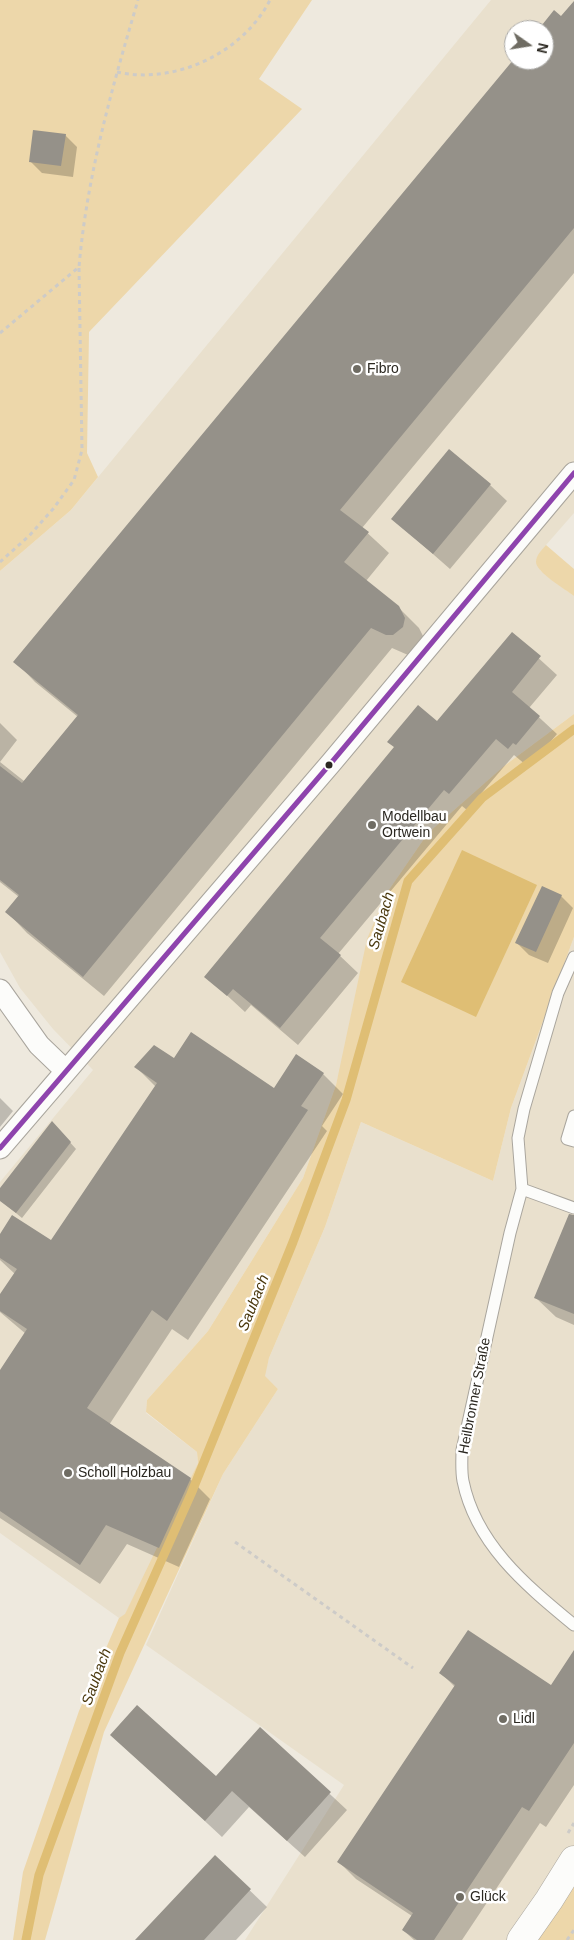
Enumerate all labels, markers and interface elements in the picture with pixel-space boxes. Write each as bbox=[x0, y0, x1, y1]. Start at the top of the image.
north arrow bbox=[504, 20, 554, 70]
text: N bbox=[534, 41, 552, 55]
place label: Fibro bbox=[367, 361, 399, 377]
marker: Fibro bbox=[351, 363, 363, 375]
unlabelled marker bbox=[324, 760, 334, 770]
place label: Modellbau Ortwein bbox=[382, 809, 447, 842]
marker: Modellbau Ortwein bbox=[366, 819, 378, 831]
water label: Saubach bbox=[365, 890, 399, 952]
water label: Saubach bbox=[235, 1272, 273, 1334]
street label: Heilbronner Straße bbox=[455, 1336, 495, 1456]
place label: Scholl Holzbau bbox=[78, 1465, 171, 1481]
marker: Scholl Holzbau bbox=[62, 1467, 74, 1479]
water label: Saubach bbox=[78, 1646, 116, 1708]
place label: Lidl bbox=[513, 1711, 535, 1727]
marker: Lidl bbox=[497, 1713, 509, 1725]
place label: Glück bbox=[470, 1889, 506, 1905]
marker: Glück bbox=[454, 1891, 466, 1903]

